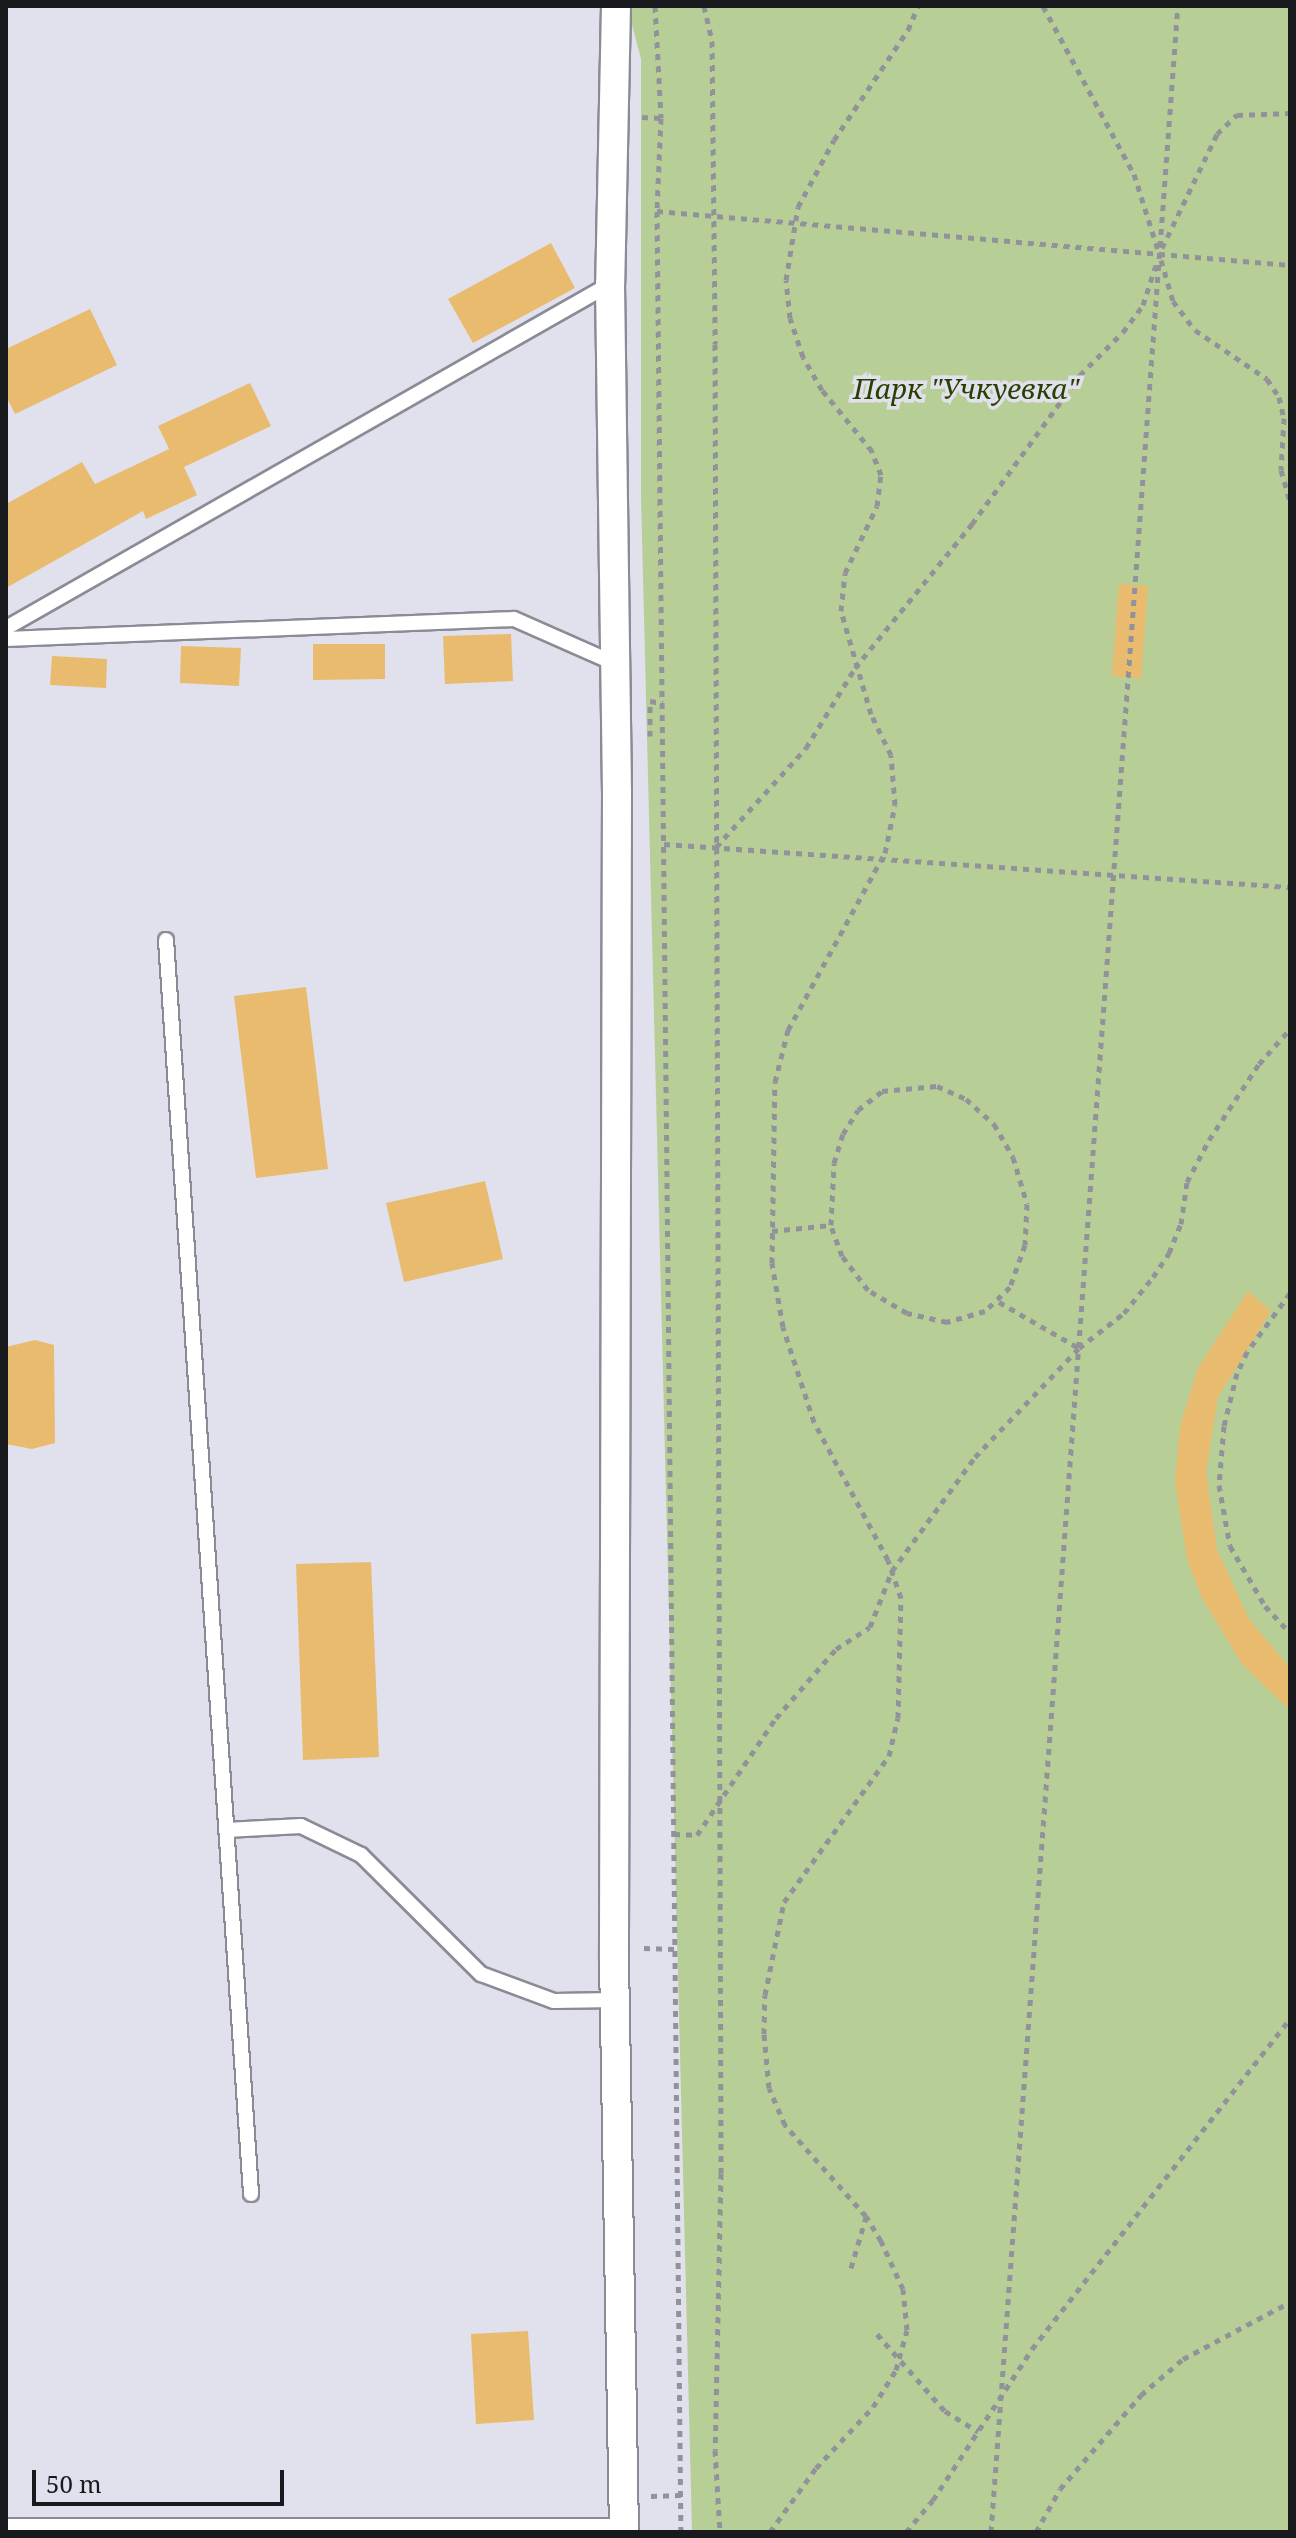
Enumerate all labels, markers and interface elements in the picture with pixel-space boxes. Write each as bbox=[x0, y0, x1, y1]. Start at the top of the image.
park label: Парк "Учкуевка" bbox=[853, 371, 1079, 405]
scale bar bbox=[36, 2454, 288, 2504]
text: 50 m bbox=[46, 2467, 102, 2500]

